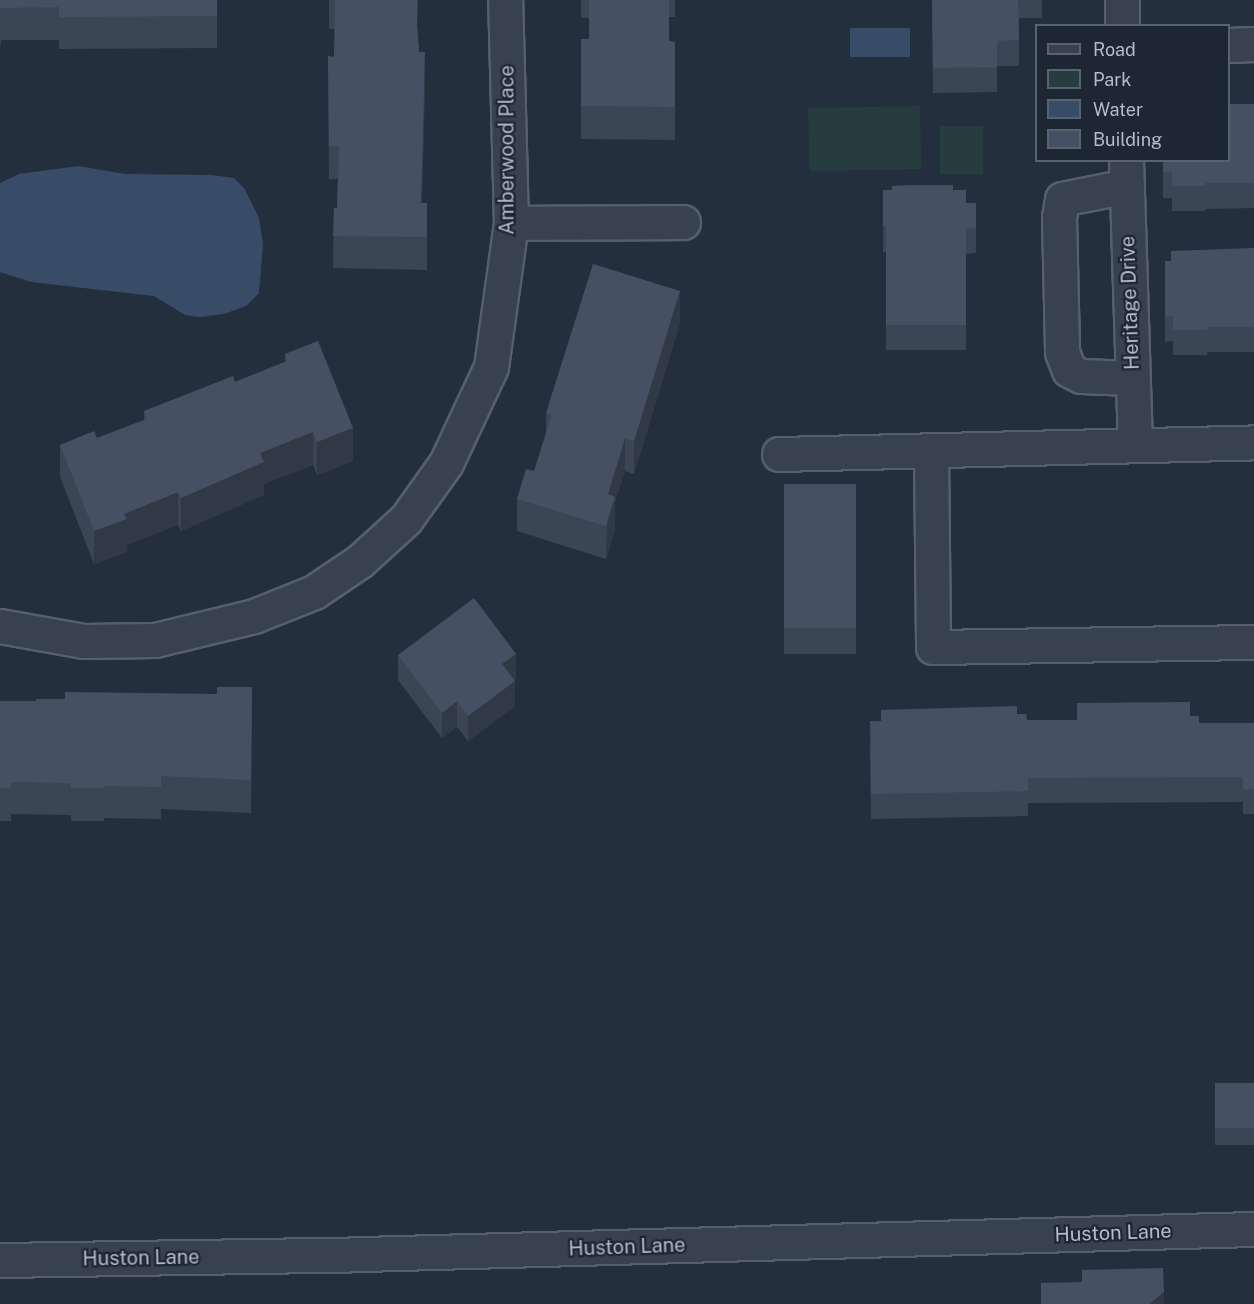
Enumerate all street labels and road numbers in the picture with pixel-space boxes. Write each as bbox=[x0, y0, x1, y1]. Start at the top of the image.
street label: Amberwood Place bbox=[495, 65, 519, 235]
street label: Heritage Drive bbox=[1116, 236, 1144, 370]
street label: Huston Lane bbox=[1054, 1219, 1172, 1247]
street label: Huston Lane bbox=[568, 1233, 686, 1261]
street label: Huston Lane bbox=[82, 1245, 200, 1271]

